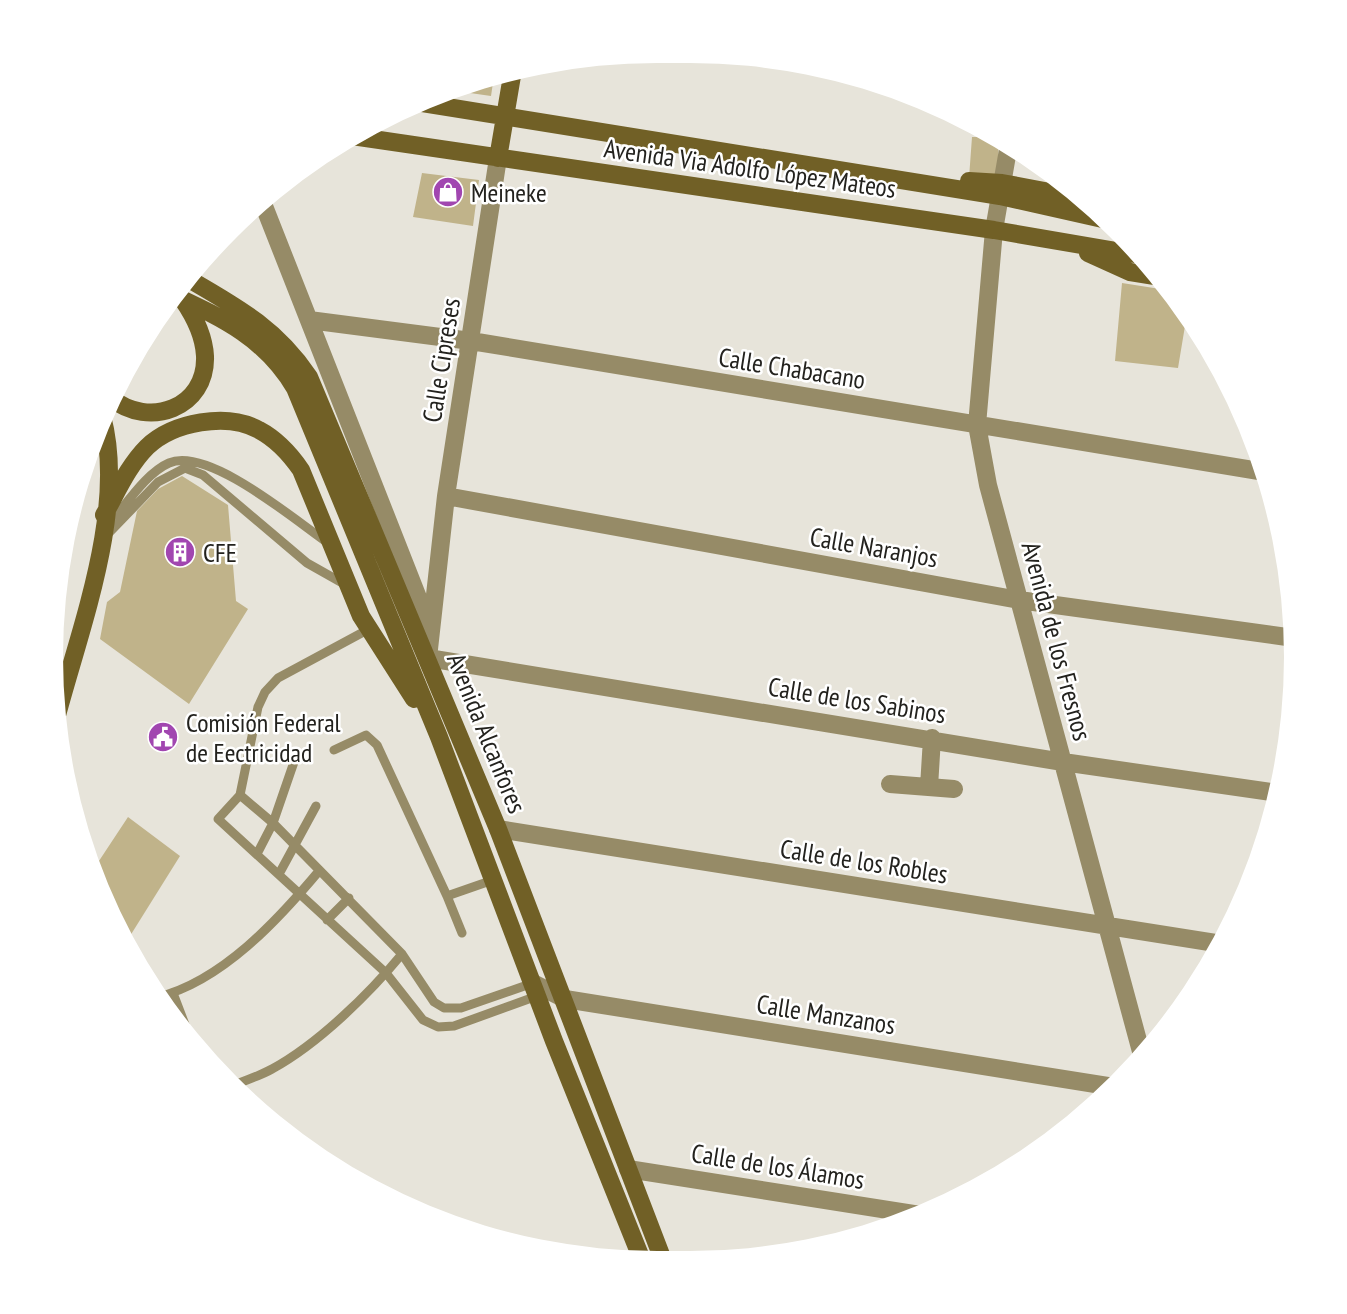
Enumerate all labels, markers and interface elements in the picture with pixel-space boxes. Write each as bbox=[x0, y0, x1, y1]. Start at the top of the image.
street label: Avenida Via Adolfo López Mateos bbox=[602, 131, 898, 205]
shop icon: Meineke bbox=[431, 175, 465, 209]
place label: Meineke bbox=[471, 176, 547, 209]
street label: Calle Cipreses bbox=[415, 296, 467, 424]
street label: Calle Chabacano bbox=[716, 340, 868, 396]
street label: Calle Naranjos bbox=[807, 520, 941, 574]
building icon: CFE bbox=[163, 535, 197, 569]
place label: CFE bbox=[203, 536, 237, 569]
street label: Avenida de los Fresnos bbox=[1015, 538, 1099, 744]
street label: Avenida Alcanfores bbox=[440, 648, 534, 818]
street label: Calle de los Sabinos bbox=[766, 670, 948, 730]
place label: Comisión Federal de Eectricidad bbox=[186, 706, 341, 769]
public building icon: Comisión Federal de Eectricidad bbox=[146, 720, 180, 754]
street label: Calle de los Robles bbox=[778, 831, 950, 891]
street label: Calle Manzanos bbox=[754, 987, 898, 1041]
street label: Calle de los Álamos bbox=[689, 1136, 867, 1196]

